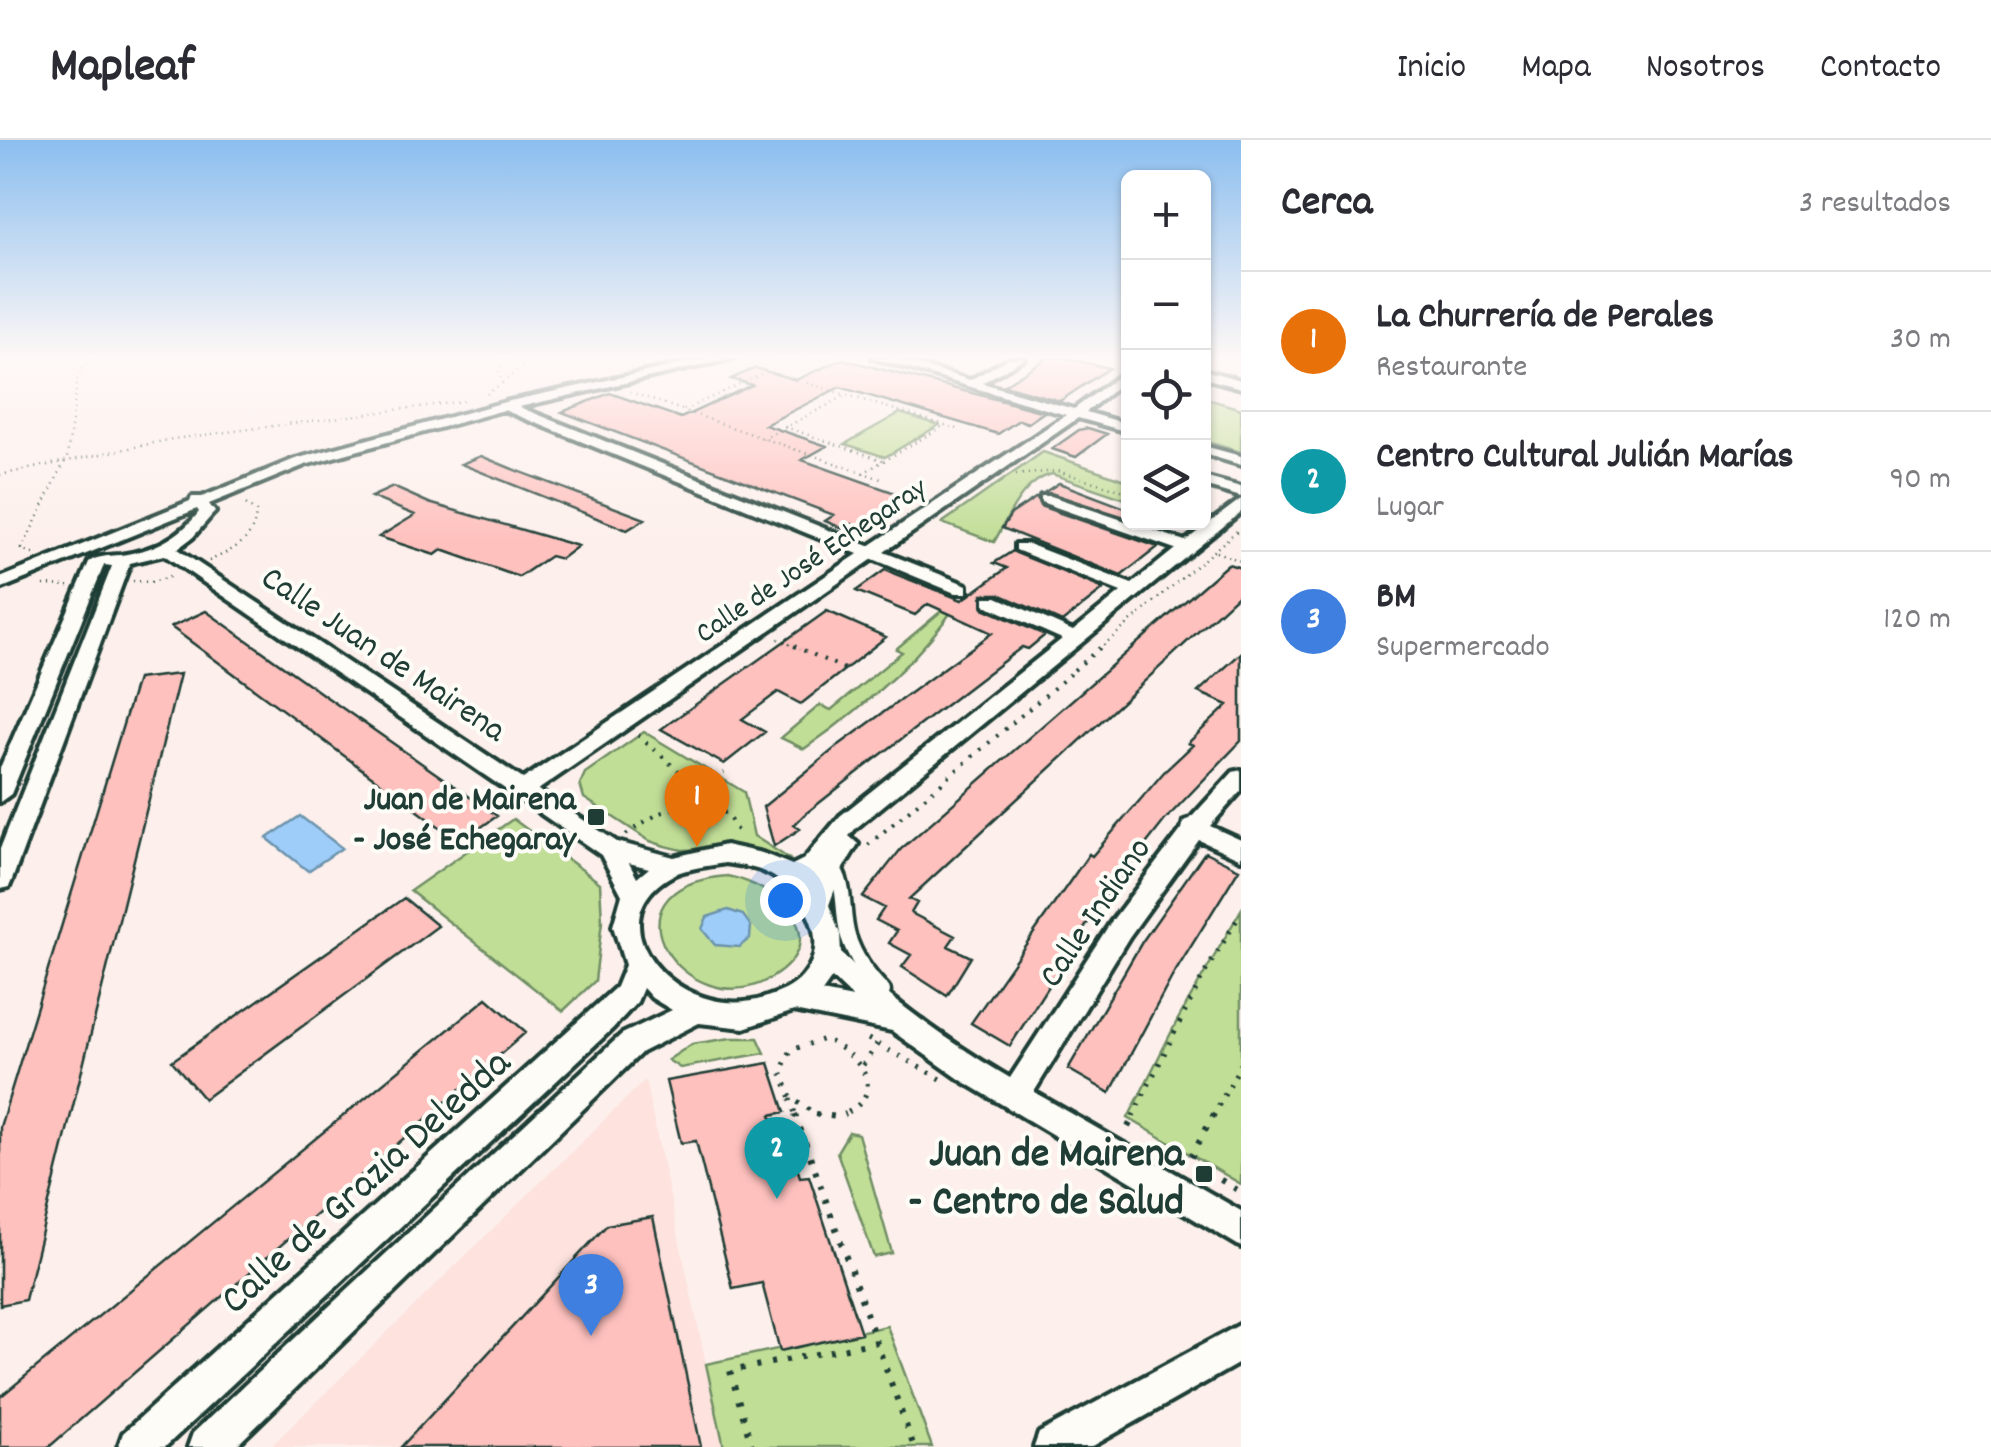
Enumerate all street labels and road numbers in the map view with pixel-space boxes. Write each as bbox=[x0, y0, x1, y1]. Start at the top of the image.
street label: Calle de José Echegaray bbox=[688, 469, 938, 656]
street label: Calle Juan de Mairena bbox=[250, 555, 515, 757]
street label: Calle Indiano bbox=[1028, 829, 1166, 999]
street label: Calle de Grazia Deledda bbox=[209, 1036, 528, 1331]

